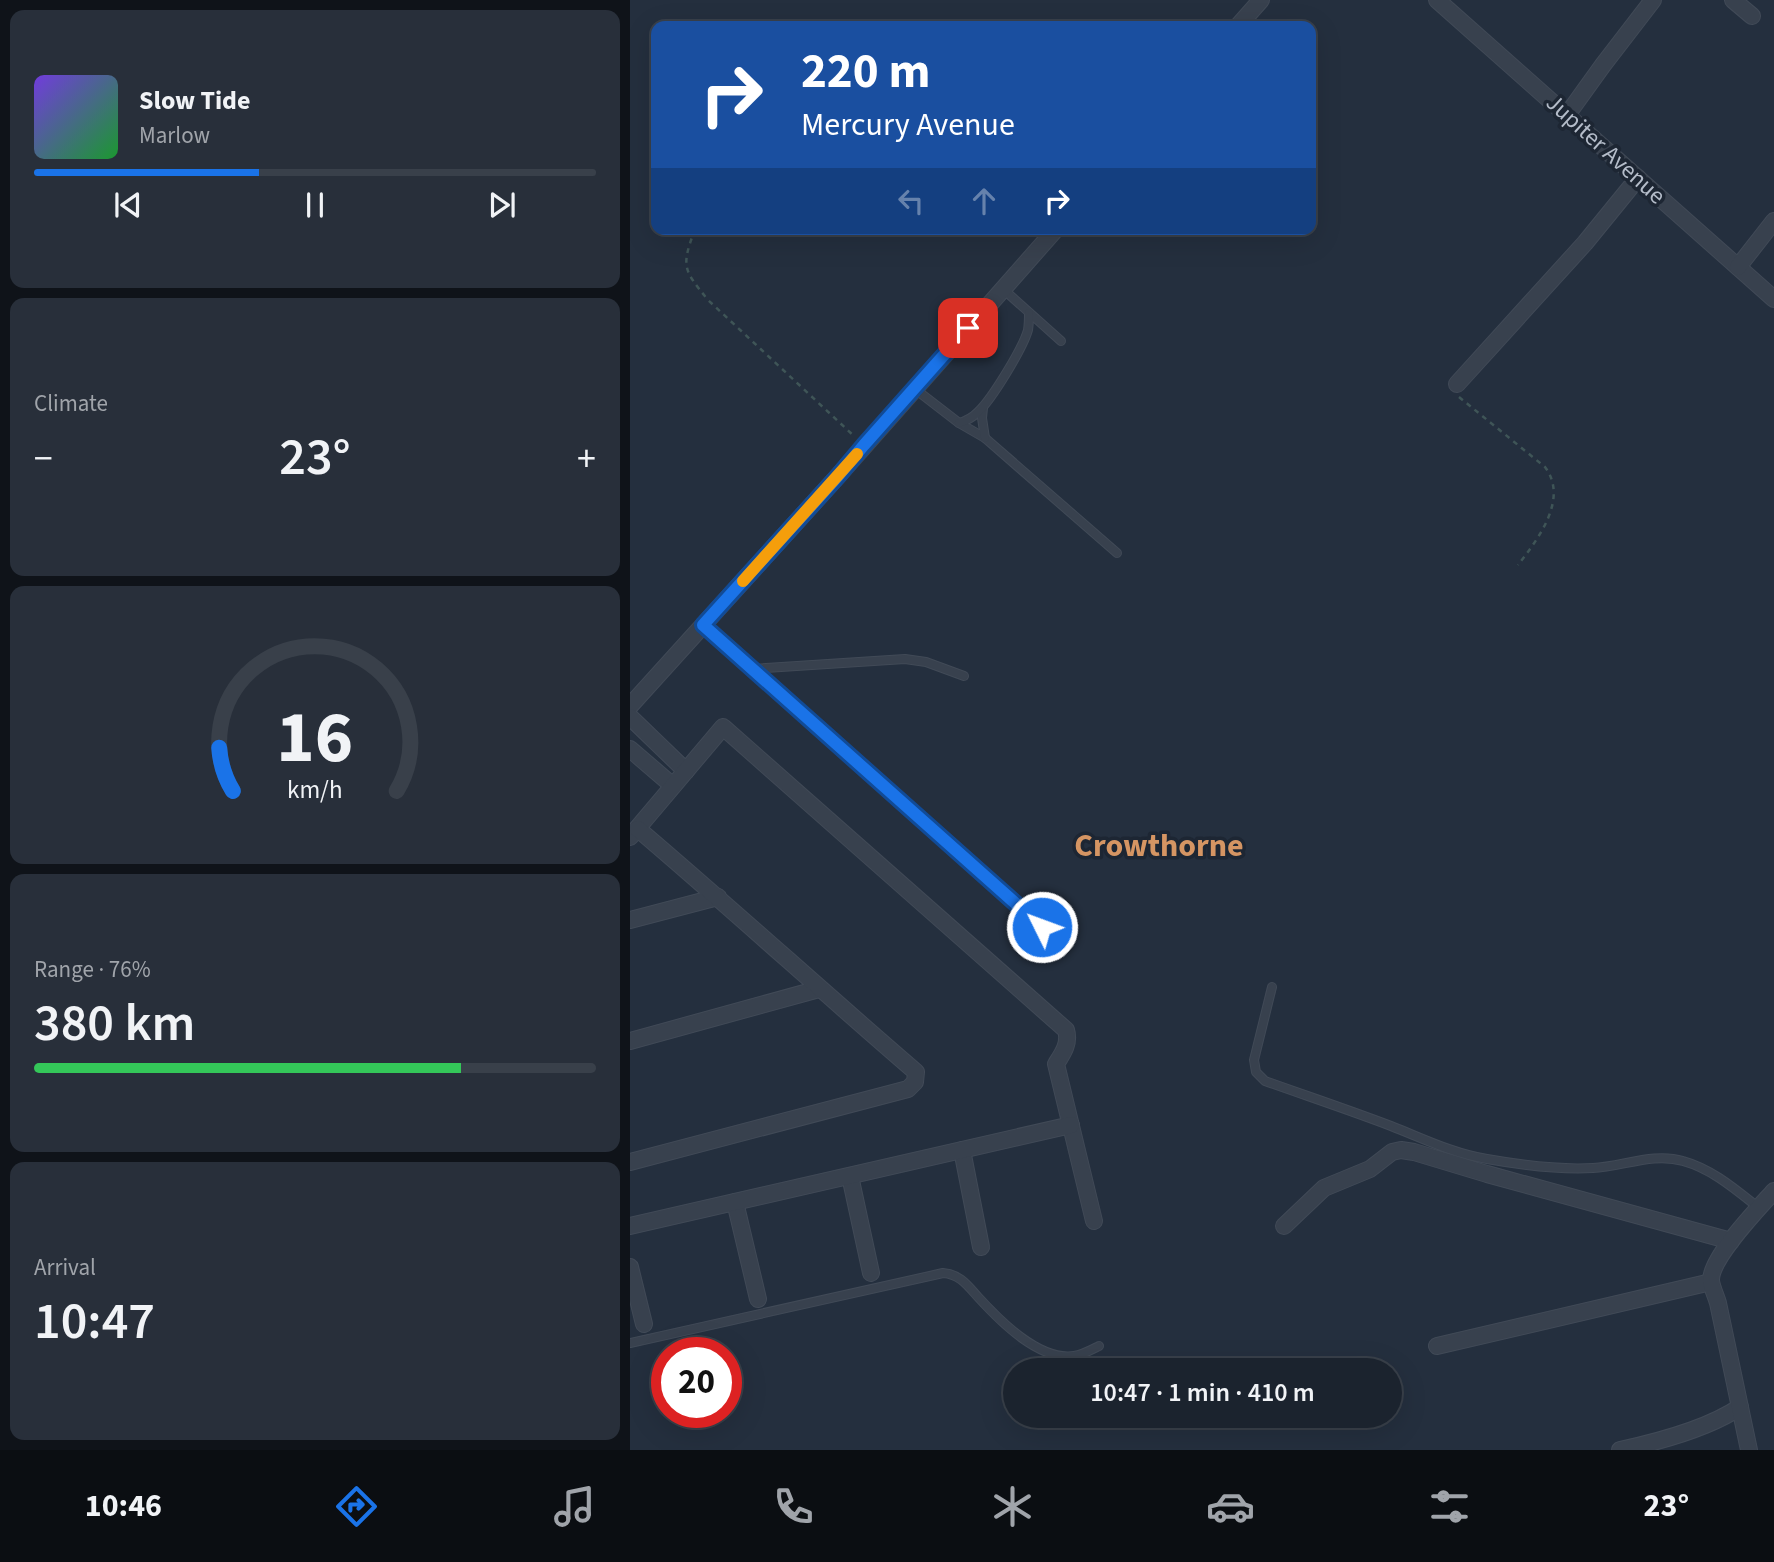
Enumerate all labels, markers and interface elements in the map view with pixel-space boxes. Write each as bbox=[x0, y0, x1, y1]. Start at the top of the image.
text: 220 m bbox=[801, 37, 930, 107]
icon: right bbox=[686, 49, 777, 140]
text: Slow Tide bbox=[139, 82, 250, 119]
street label: Jupiter Avenue bbox=[1538, 86, 1673, 213]
text: Mercury Avenue bbox=[801, 102, 1015, 148]
text: Marlow bbox=[139, 119, 210, 152]
icon: left bbox=[892, 182, 930, 220]
icon: ahead bbox=[965, 182, 1003, 220]
icon: right bbox=[1038, 182, 1076, 220]
icon: previous bbox=[109, 186, 147, 224]
icon: pause bbox=[296, 186, 334, 224]
icon: next bbox=[483, 186, 521, 224]
pin bbox=[938, 298, 998, 358]
icon: arrive bbox=[949, 309, 987, 347]
text: Climate bbox=[34, 387, 108, 420]
text: 23° bbox=[279, 421, 351, 495]
text: − bbox=[34, 432, 53, 486]
text: + bbox=[577, 432, 596, 486]
text: 16 bbox=[277, 686, 353, 790]
text: km/h bbox=[287, 772, 343, 808]
district label: Crowthorne bbox=[1074, 823, 1244, 869]
position arrow bbox=[1005, 890, 1079, 964]
text: Range · 76% bbox=[34, 953, 151, 986]
text: 380 km bbox=[34, 987, 195, 1061]
text: Arrival bbox=[34, 1251, 96, 1284]
text: 10:47 bbox=[34, 1285, 155, 1359]
speed limit sign: 20 bbox=[651, 1337, 742, 1428]
text: 10:47 · 1 min · 410 m bbox=[1090, 1374, 1315, 1411]
icon: directions bbox=[332, 1482, 381, 1531]
icon: music bbox=[550, 1482, 599, 1531]
icon: phone bbox=[769, 1482, 818, 1531]
icon: climate bbox=[988, 1482, 1037, 1531]
icon: car bbox=[1206, 1482, 1255, 1531]
icon: filters bbox=[1425, 1482, 1474, 1531]
text: 10:46 bbox=[85, 1483, 162, 1529]
text: 23° bbox=[1644, 1483, 1689, 1529]

